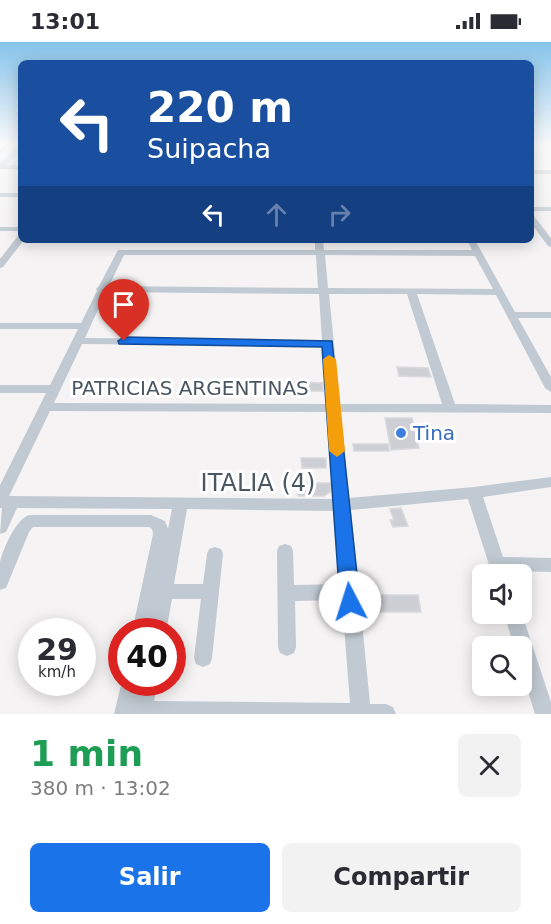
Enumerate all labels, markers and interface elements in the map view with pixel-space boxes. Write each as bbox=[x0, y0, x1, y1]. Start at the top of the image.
text: 13:01 bbox=[30, 9, 100, 34]
text: 220 m bbox=[147, 83, 293, 132]
icon: left bbox=[48, 84, 126, 162]
text: Suipacha bbox=[147, 133, 271, 164]
icon: left bbox=[197, 198, 230, 231]
icon: ahead bbox=[260, 198, 293, 231]
icon: right bbox=[323, 198, 356, 231]
pin bbox=[98, 279, 149, 341]
icon: arrive bbox=[107, 288, 140, 321]
street label: PATRICIAS ARGENTINAS bbox=[71, 376, 309, 400]
place label: Tina bbox=[412, 421, 455, 445]
marker: Tina bbox=[394, 426, 408, 440]
street label: ITALIA (4) bbox=[201, 469, 315, 497]
map controls bbox=[472, 564, 532, 696]
button: sound bbox=[472, 564, 532, 624]
position arrow bbox=[318, 570, 382, 634]
speed limit sign: 40 bbox=[108, 618, 186, 696]
text: 29 bbox=[36, 632, 78, 667]
button: search bbox=[472, 636, 532, 696]
text: km/h bbox=[38, 663, 76, 681]
text: 1 min bbox=[30, 733, 143, 774]
button: close bbox=[458, 734, 521, 797]
text: 380 m · 13:02 bbox=[30, 776, 171, 800]
button: Salir bbox=[30, 843, 270, 912]
button: Compartir bbox=[282, 843, 521, 912]

